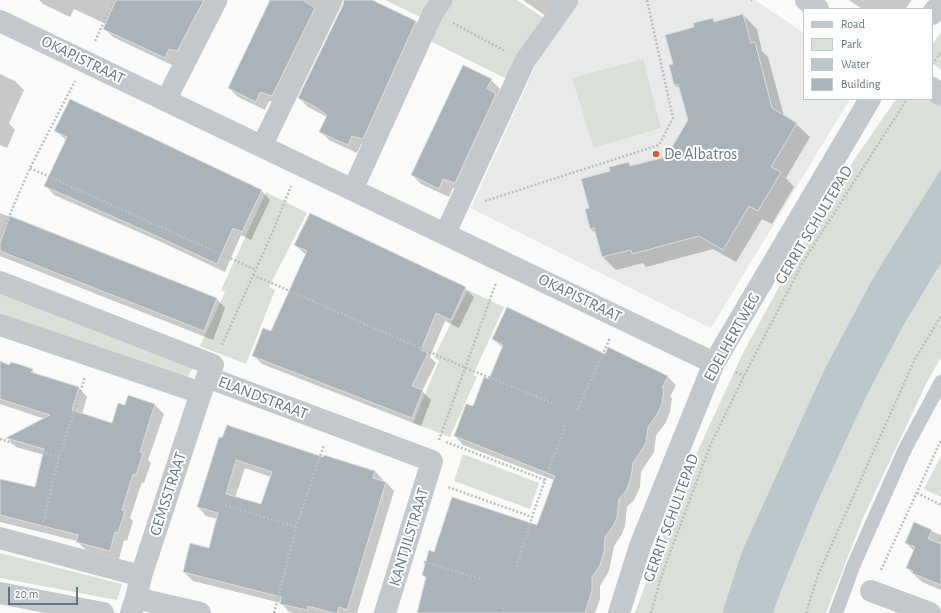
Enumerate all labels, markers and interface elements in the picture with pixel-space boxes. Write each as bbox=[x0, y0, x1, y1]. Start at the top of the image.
legend bbox=[803, 8, 933, 100]
text: Road bbox=[841, 18, 865, 30]
street label: OKAPISTRAAT bbox=[38, 32, 128, 88]
text: Park bbox=[841, 38, 862, 50]
text: Water bbox=[841, 58, 870, 70]
text: Building bbox=[841, 78, 881, 90]
place label: De Albatros bbox=[664, 144, 737, 164]
marker: De Albatros bbox=[651, 149, 661, 159]
street label: GERRIT SCHULTEPAD bbox=[771, 162, 857, 288]
street label: OKAPISTRAAT bbox=[535, 270, 625, 326]
street label: EDELHERTWEG bbox=[700, 289, 764, 385]
street label: ELANDSTRAAT bbox=[216, 372, 310, 424]
street label: GEMSSTRAAT bbox=[145, 450, 191, 538]
street label: GERRIT SCHULTEPAD bbox=[639, 451, 703, 585]
street label: KANTJILSTRAAT bbox=[385, 485, 433, 589]
scale bar bbox=[10, 579, 80, 605]
text: 20 m bbox=[15, 588, 38, 600]

